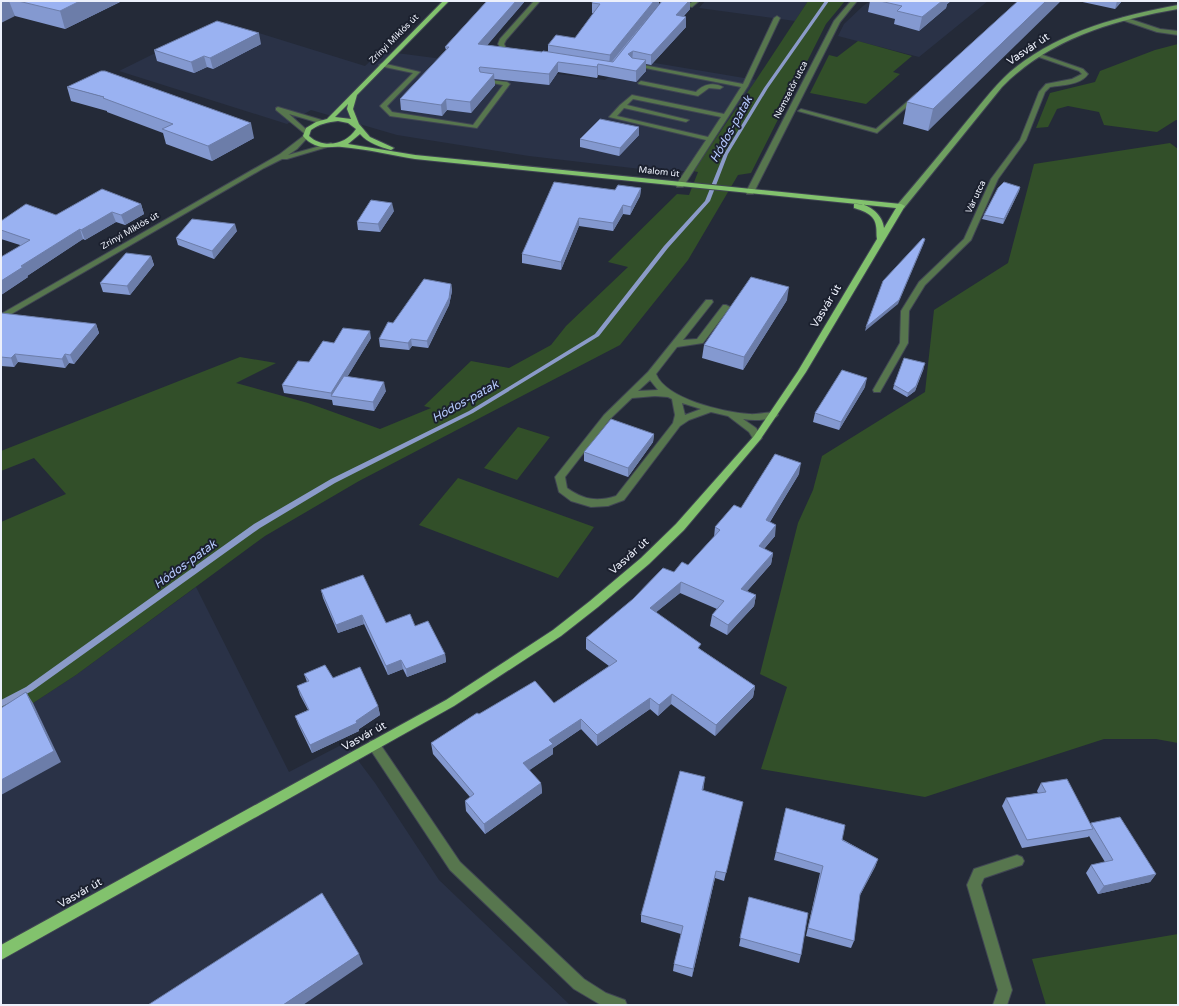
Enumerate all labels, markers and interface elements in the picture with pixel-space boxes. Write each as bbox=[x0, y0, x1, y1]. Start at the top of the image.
street label: Zrínyi Miklós út bbox=[367, 12, 421, 66]
street label: Vasvár út bbox=[1004, 30, 1052, 68]
street label: Nemzetőr utca bbox=[772, 59, 810, 121]
water label: Hódos-patak bbox=[707, 92, 756, 165]
street label: Malom út bbox=[638, 164, 681, 180]
street label: Vár utca bbox=[964, 179, 988, 215]
street label: Zrínyi Miklós út bbox=[99, 210, 162, 252]
street label: Vasvár út bbox=[808, 282, 844, 330]
water label: Hódos-patak bbox=[429, 376, 502, 425]
street label: Vasvár út bbox=[607, 535, 651, 577]
water label: Hódos-patak bbox=[151, 536, 220, 591]
street label: Vasvár út bbox=[340, 719, 388, 753]
street label: Vasvár út bbox=[56, 875, 104, 911]

